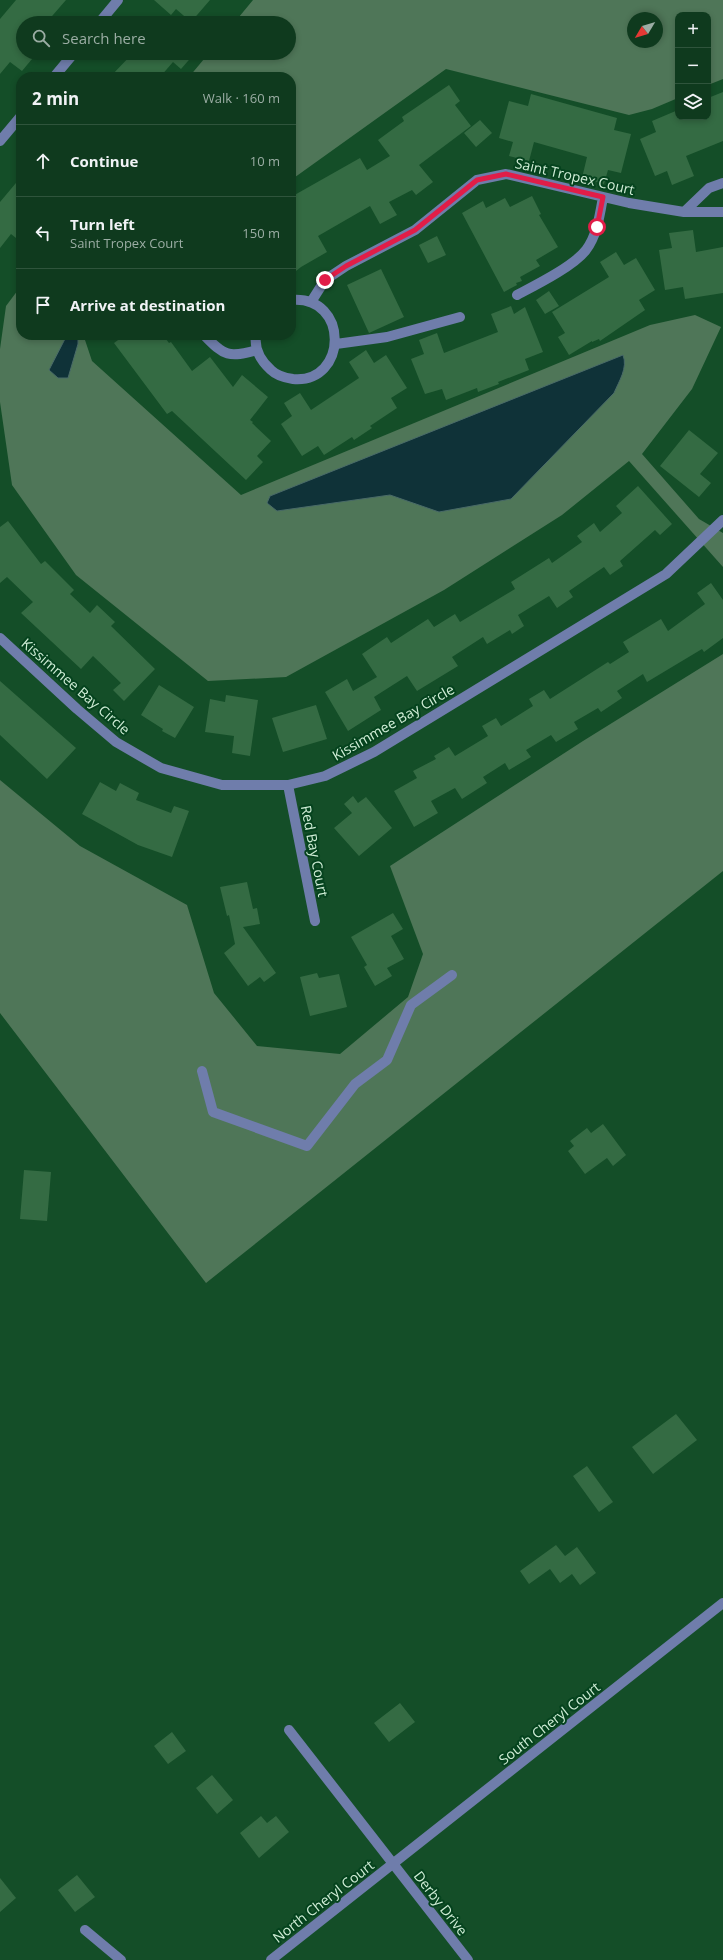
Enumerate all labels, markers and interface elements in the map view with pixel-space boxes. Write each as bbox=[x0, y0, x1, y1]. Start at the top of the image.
north arrow bbox=[627, 12, 663, 48]
map controls bbox=[675, 12, 711, 120]
button: + bbox=[675, 12, 711, 48]
search box bbox=[16, 16, 296, 60]
icon: search bbox=[30, 27, 52, 49]
text: Search here bbox=[62, 28, 146, 48]
button: − bbox=[675, 48, 711, 84]
button: layers bbox=[675, 84, 711, 120]
text: 2 min bbox=[32, 87, 79, 110]
text: Walk · 160 m bbox=[203, 89, 280, 107]
icon: ahead bbox=[32, 150, 54, 172]
text: Continue bbox=[70, 151, 138, 171]
text: 10 m bbox=[250, 152, 280, 170]
street label: Saint Tropex Court bbox=[513, 153, 637, 199]
text: Turn left bbox=[70, 214, 135, 234]
route start bbox=[588, 218, 606, 236]
icon: left bbox=[32, 222, 54, 244]
text: 150 m bbox=[242, 224, 280, 242]
text: Saint Tropex Court bbox=[70, 234, 183, 252]
route end bbox=[316, 271, 334, 289]
icon: arrive bbox=[32, 294, 54, 316]
text: Arrive at destination bbox=[70, 295, 225, 315]
street label: Kissimmee Bay Circle bbox=[18, 634, 134, 738]
street label: Kissimmee Bay Circle bbox=[329, 679, 458, 765]
street label: Red Bay Court bbox=[297, 804, 333, 898]
street label: South Cheryl Court bbox=[494, 1677, 604, 1769]
street label: North Cheryl Court bbox=[268, 1855, 378, 1947]
street label: Derby Drive bbox=[410, 1867, 472, 1939]

